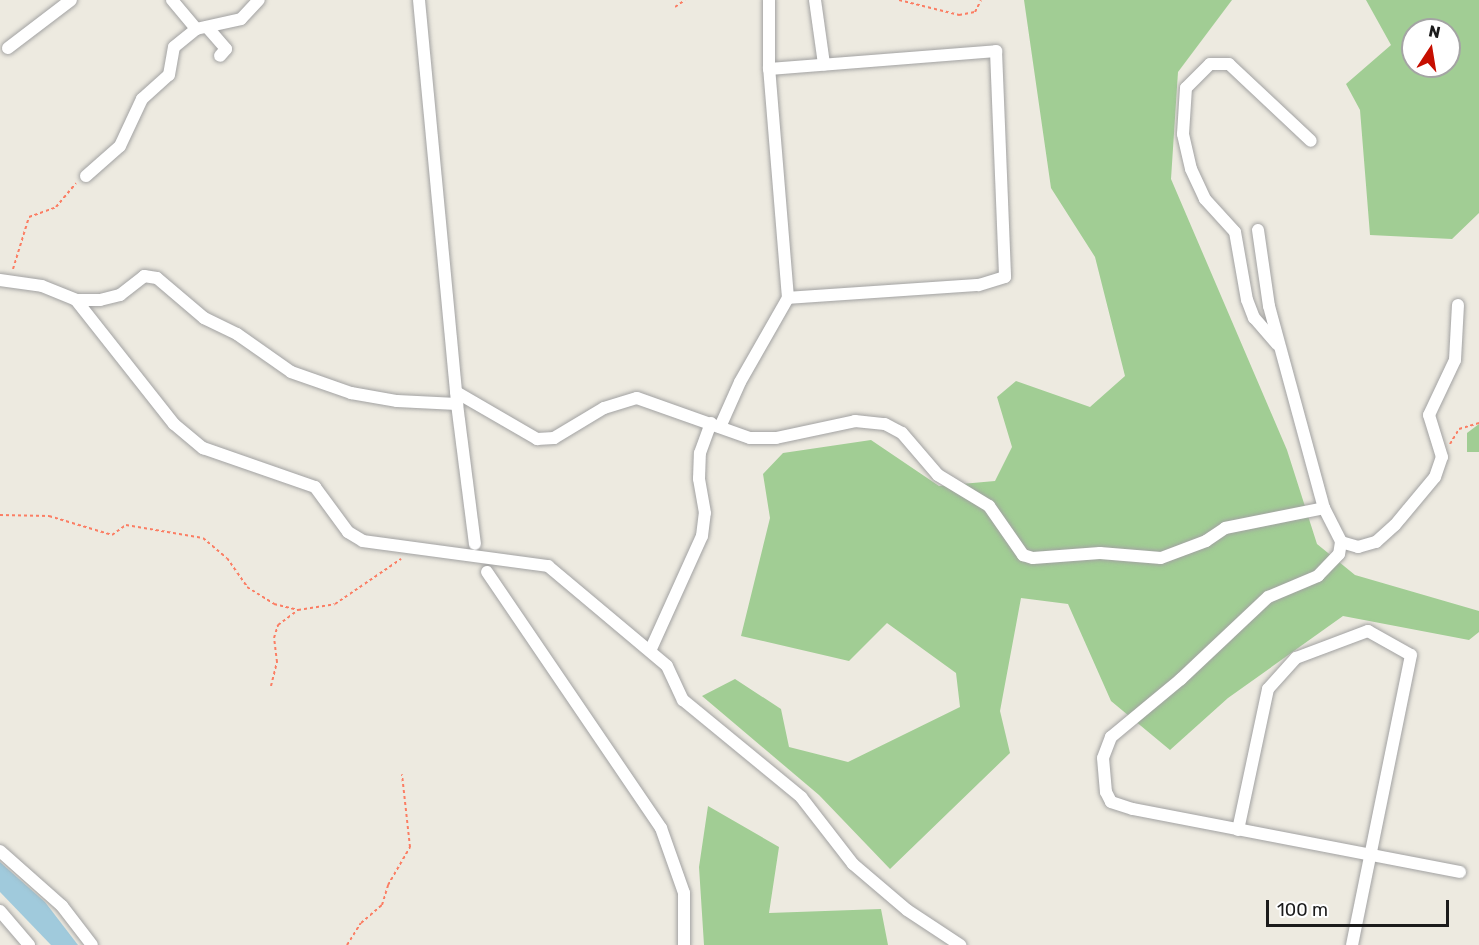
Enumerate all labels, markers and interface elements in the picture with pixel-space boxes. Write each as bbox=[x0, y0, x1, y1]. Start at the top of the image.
north arrow bbox=[1401, 18, 1461, 78]
text: N bbox=[1427, 21, 1442, 42]
scale bar bbox=[1269, 888, 1452, 926]
text: 100 m bbox=[1277, 899, 1328, 921]

